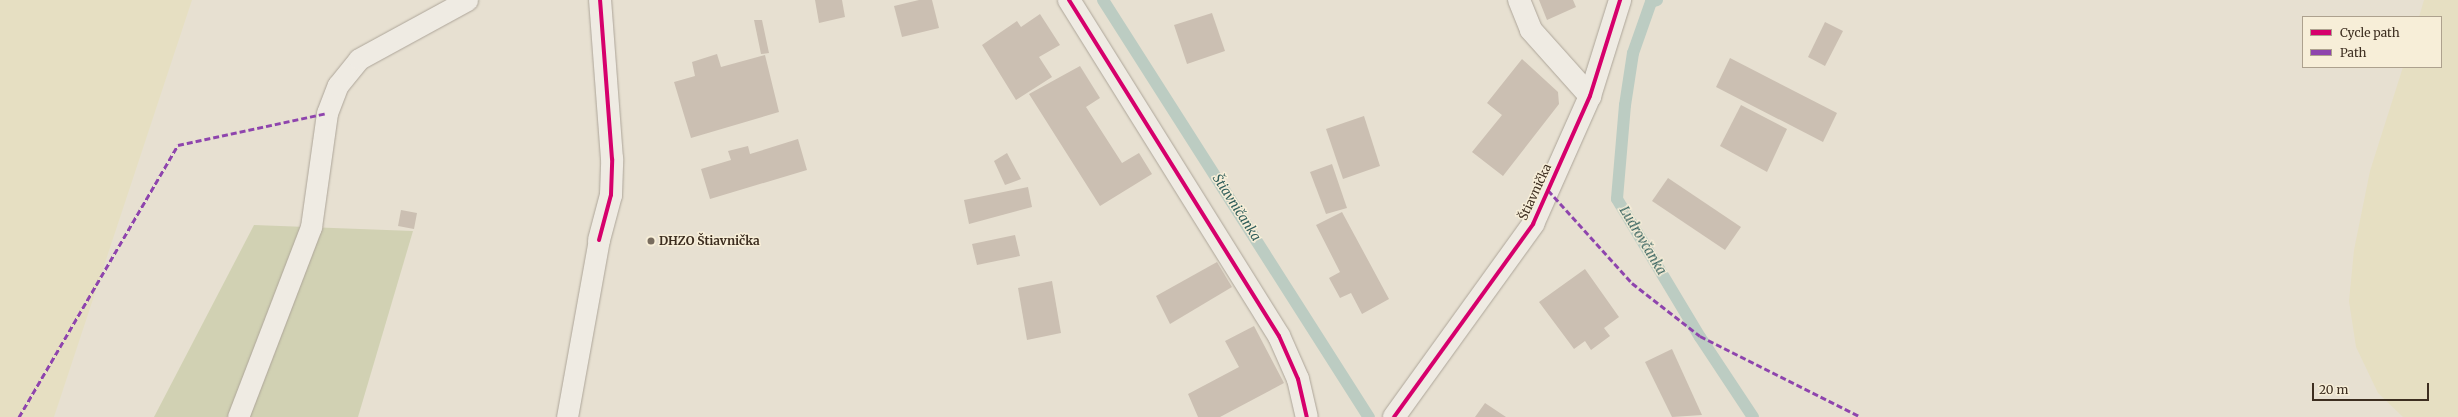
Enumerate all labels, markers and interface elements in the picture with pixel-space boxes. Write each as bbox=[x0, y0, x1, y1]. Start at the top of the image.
legend bbox=[2302, 16, 2442, 68]
text: Cycle path bbox=[2340, 25, 2400, 40]
text: Path bbox=[2340, 45, 2366, 60]
street label: Štiavnička bbox=[1516, 161, 1554, 223]
water label: Štiavničanka bbox=[1209, 172, 1263, 244]
water label: Ludrovčanka bbox=[1615, 204, 1669, 278]
place label: DHZO Štiavnička bbox=[659, 234, 760, 248]
marker: DHZO Štiavnička bbox=[646, 236, 656, 246]
scale bar bbox=[2314, 375, 2431, 401]
text: 20 m bbox=[2319, 382, 2348, 397]

